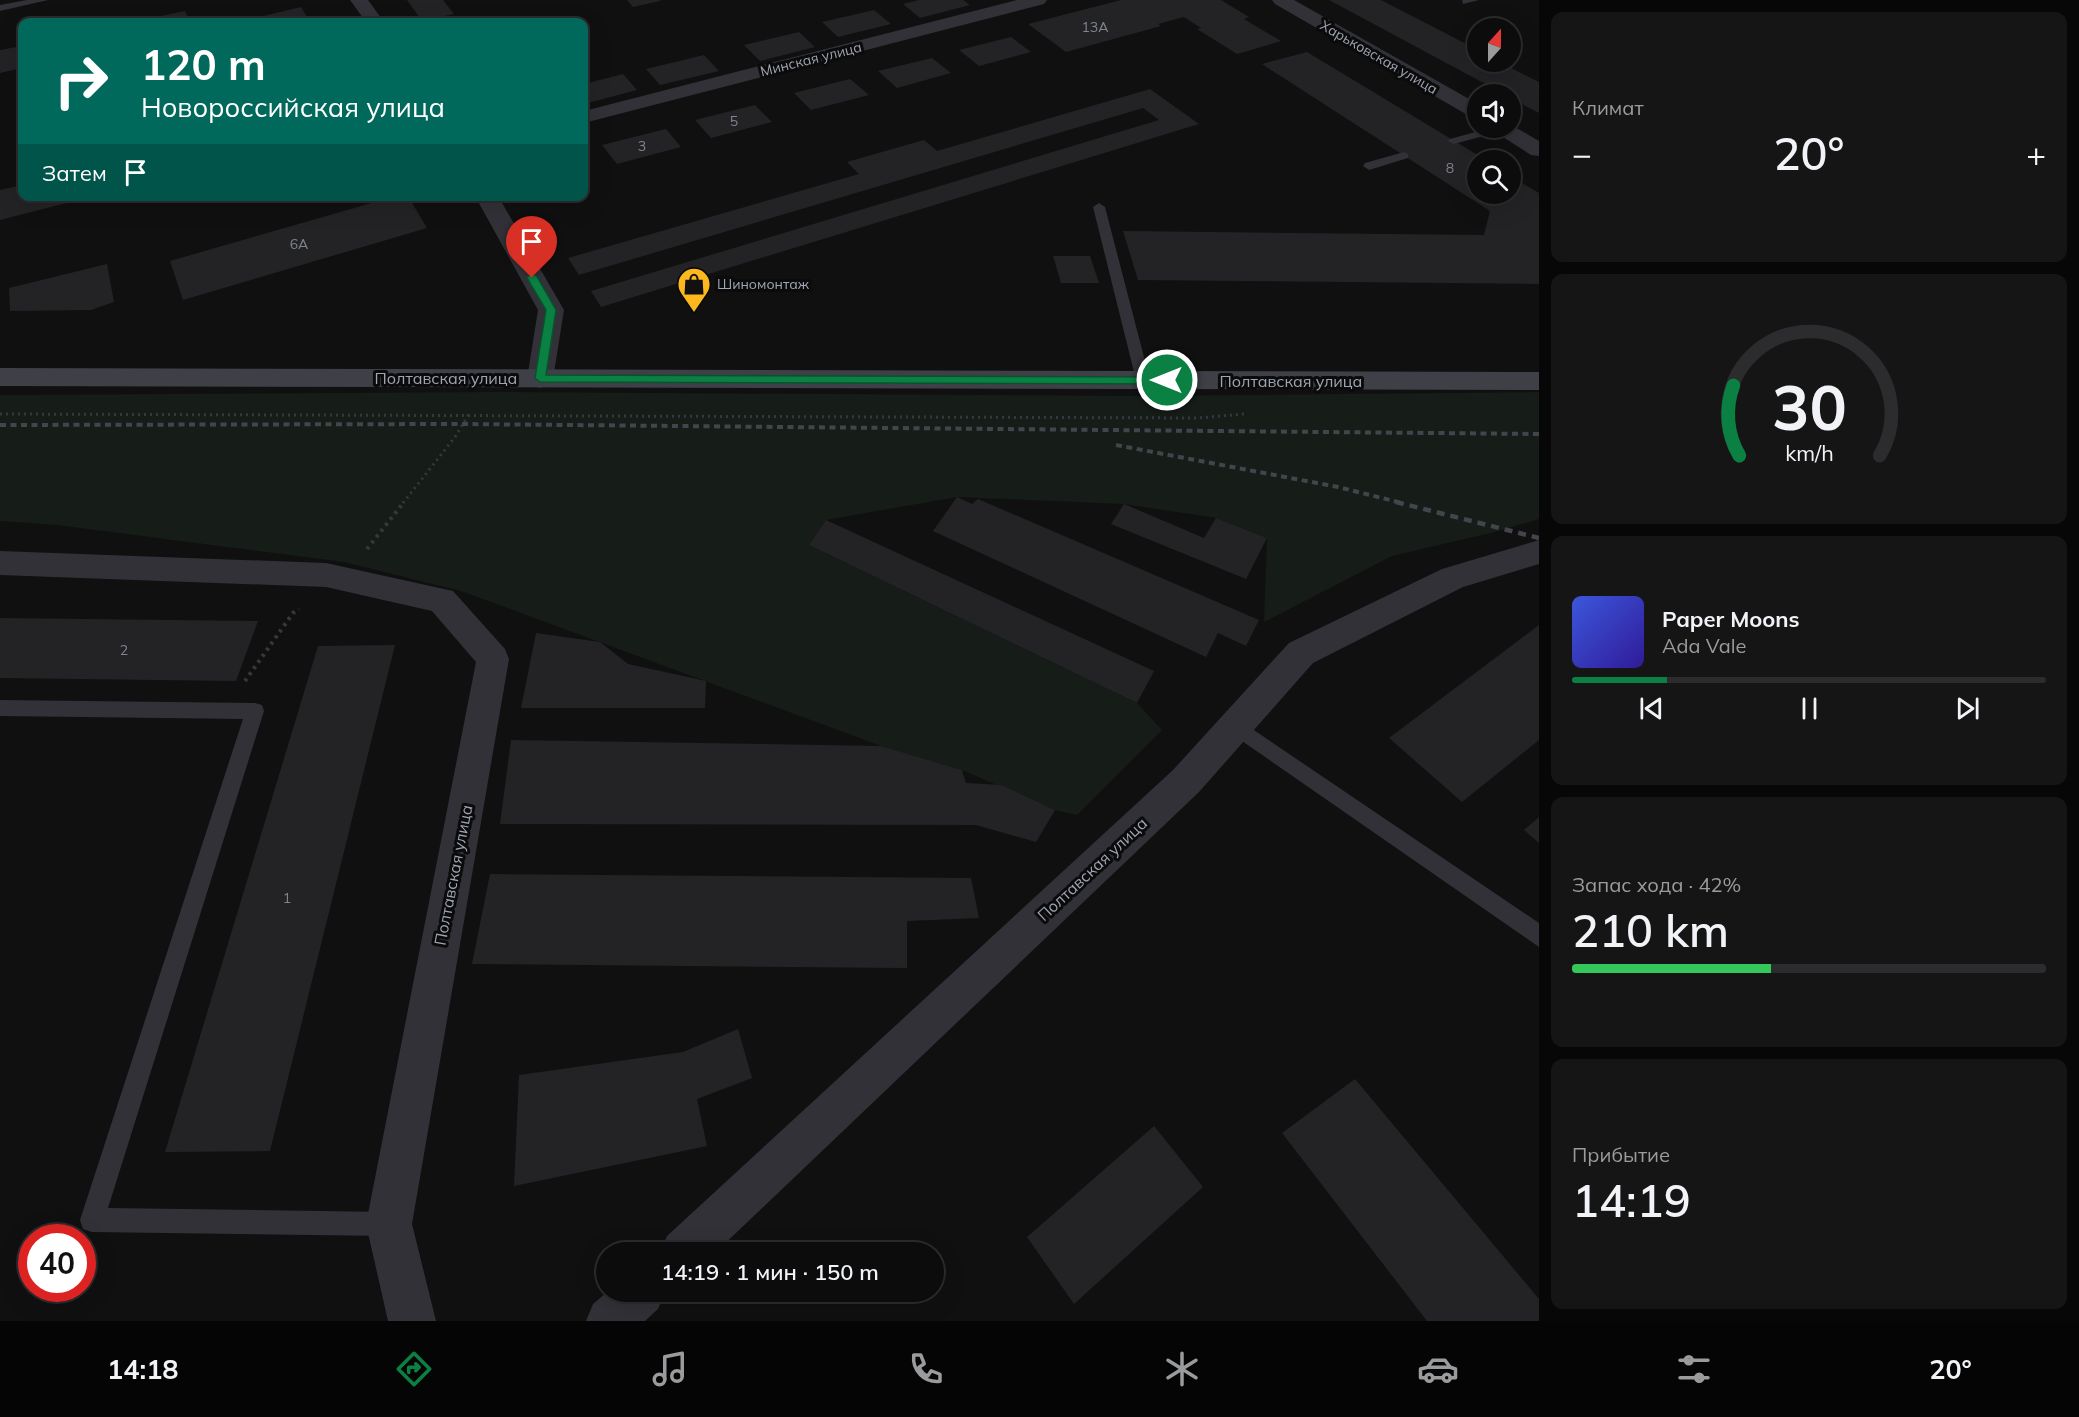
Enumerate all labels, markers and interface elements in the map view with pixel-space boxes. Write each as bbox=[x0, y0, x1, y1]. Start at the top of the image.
street label: Харьковская улица bbox=[1317, 16, 1441, 98]
house number: 13А bbox=[1081, 18, 1109, 36]
north arrow bbox=[1467, 18, 1521, 72]
map controls bbox=[1467, 18, 1521, 204]
text: 120 m bbox=[141, 38, 266, 91]
street label: Минская улица bbox=[758, 38, 864, 80]
icon: right bbox=[42, 42, 120, 120]
button: sound bbox=[1467, 84, 1521, 138]
text: Новороссийская улица bbox=[141, 90, 445, 124]
text: Климат bbox=[1572, 95, 1644, 120]
house number: 5 bbox=[730, 112, 738, 130]
text: 20° bbox=[1774, 125, 1844, 181]
text: − bbox=[1572, 133, 1592, 174]
text: + bbox=[2026, 133, 2046, 174]
house number: 3 bbox=[638, 137, 646, 155]
button: search bbox=[1467, 150, 1521, 204]
icon: arrive bbox=[119, 156, 152, 189]
text: Затем bbox=[42, 159, 107, 187]
house number: 8 bbox=[1446, 159, 1454, 177]
pin bbox=[506, 216, 557, 278]
icon: arrive bbox=[515, 225, 548, 258]
house number: 6А bbox=[290, 235, 309, 253]
shop icon: Шиномонтаж bbox=[676, 266, 712, 313]
place label: Шиномонтаж bbox=[717, 275, 810, 293]
position arrow bbox=[1135, 348, 1199, 412]
text: 30 bbox=[1772, 367, 1846, 446]
street label: Полтавская улица bbox=[375, 368, 517, 388]
street label: Полтавская улица bbox=[1220, 371, 1362, 391]
text: km/h bbox=[1785, 439, 1833, 466]
text: Paper Moons bbox=[1662, 605, 1800, 633]
text: Ada Vale bbox=[1662, 633, 1746, 658]
house number: 2 bbox=[120, 641, 128, 659]
icon: previous bbox=[1635, 692, 1668, 725]
icon: pause bbox=[1793, 692, 1826, 725]
icon: next bbox=[1951, 692, 1984, 725]
street label: Полтавская улица bbox=[430, 803, 476, 947]
street label: Полтавская улица bbox=[1033, 813, 1151, 925]
text: Запас хода · 42% bbox=[1572, 872, 1741, 897]
house number: 1 bbox=[283, 889, 291, 907]
text: 210 km bbox=[1572, 902, 1729, 958]
text: Прибытие bbox=[1572, 1142, 1670, 1167]
text: 14:19 bbox=[1572, 1172, 1691, 1228]
speed limit sign: 40 bbox=[18, 1224, 96, 1302]
text: 14:19 · 1 мин · 150 m bbox=[661, 1258, 879, 1286]
icon: directions bbox=[393, 1348, 435, 1390]
icon: music bbox=[649, 1348, 691, 1390]
icon: phone bbox=[905, 1348, 947, 1390]
icon: climate bbox=[1161, 1348, 1203, 1390]
icon: car bbox=[1417, 1348, 1459, 1390]
icon: filters bbox=[1673, 1348, 1715, 1390]
text: 14:18 bbox=[107, 1352, 179, 1386]
text: 20° bbox=[1929, 1352, 1972, 1386]

